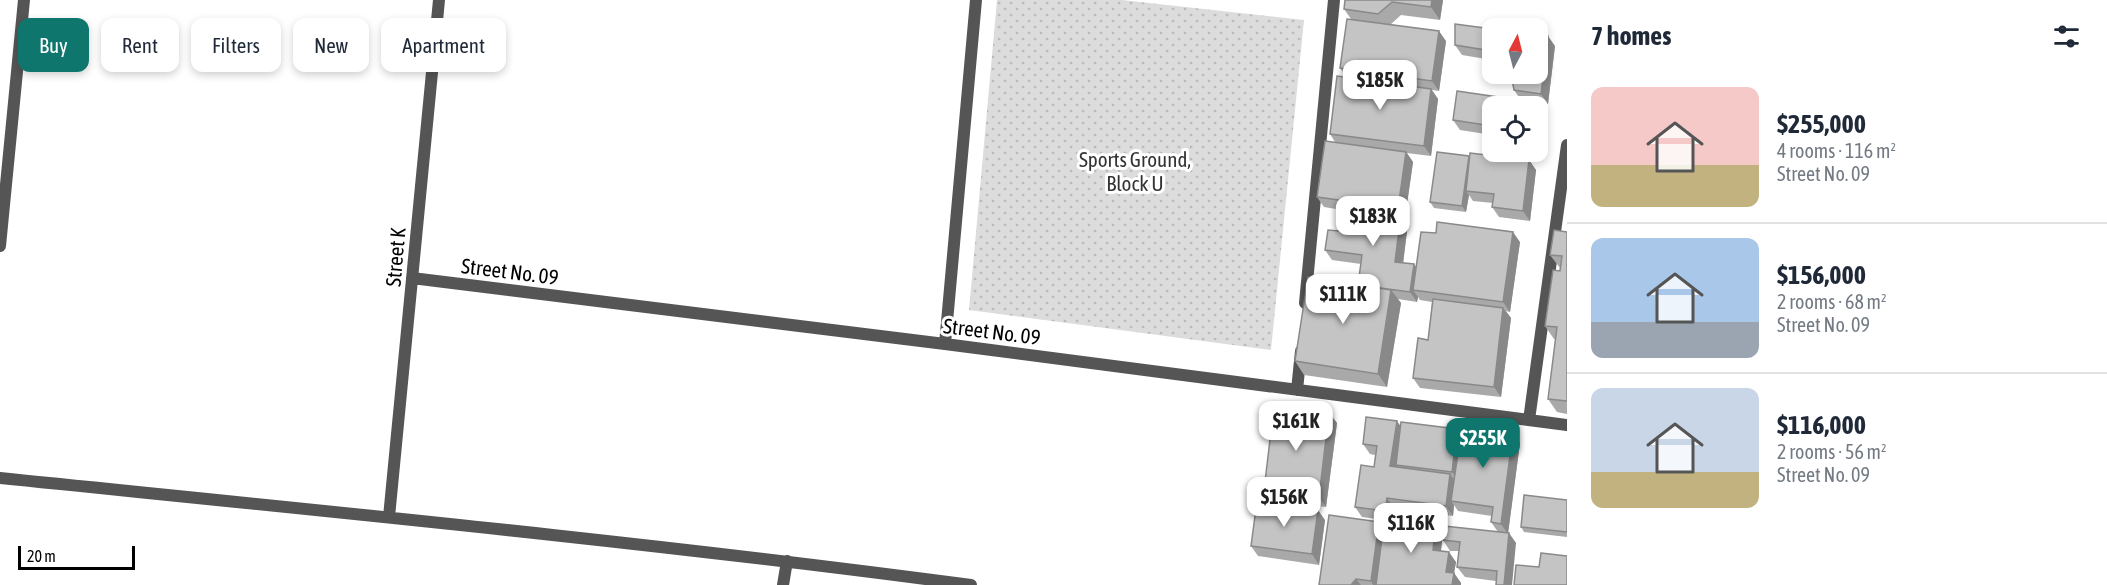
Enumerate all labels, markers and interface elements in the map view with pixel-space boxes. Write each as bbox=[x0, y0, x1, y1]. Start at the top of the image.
chip: Buy bbox=[18, 18, 89, 72]
chip: Rent bbox=[101, 18, 179, 72]
chip: Filters bbox=[191, 18, 281, 72]
chip: New bbox=[293, 18, 369, 72]
chip: Apartment bbox=[381, 18, 506, 72]
north arrow bbox=[1482, 18, 1548, 84]
map controls bbox=[1482, 18, 1548, 162]
icon: filters bbox=[2050, 20, 2083, 53]
text: 7 homes bbox=[1591, 21, 1671, 51]
pin: $185K bbox=[1338, 60, 1422, 111]
text: $185K bbox=[1357, 68, 1403, 91]
button: locate bbox=[1482, 96, 1548, 162]
text: $255,000 bbox=[1777, 109, 1866, 139]
icon: home bbox=[1639, 111, 1711, 183]
text: 4 rooms · 116 m² bbox=[1777, 139, 1896, 162]
park label: Sports Ground, Block U bbox=[1079, 147, 1191, 195]
text: Street No. 09 bbox=[1777, 162, 1870, 185]
pin: $183K bbox=[1331, 196, 1415, 247]
text: $183K bbox=[1350, 204, 1396, 227]
street label: Street K bbox=[380, 226, 410, 288]
street label: Street No. 09 bbox=[460, 253, 560, 289]
text: $156,000 bbox=[1777, 260, 1866, 290]
icon: home bbox=[1639, 262, 1711, 334]
pin: $111K bbox=[1301, 274, 1385, 325]
text: $111K bbox=[1320, 282, 1366, 305]
text: 2 rooms · 68 m² bbox=[1777, 290, 1887, 313]
street label: Street No. 09 bbox=[942, 313, 1042, 349]
text: Street No. 09 bbox=[1777, 313, 1870, 336]
pin: $161K bbox=[1254, 401, 1338, 452]
text: $161K bbox=[1273, 409, 1319, 432]
text: $116,000 bbox=[1777, 410, 1866, 440]
icon: home bbox=[1639, 412, 1711, 484]
pin: $255K bbox=[1441, 418, 1525, 469]
text: $255K bbox=[1460, 426, 1506, 449]
text: 2 rooms · 56 m² bbox=[1777, 440, 1887, 463]
text: Street No. 09 bbox=[1777, 463, 1870, 486]
pin: $156K bbox=[1242, 477, 1326, 528]
text: $156K bbox=[1261, 485, 1307, 508]
pin: $116K bbox=[1369, 503, 1453, 554]
text: $116K bbox=[1388, 511, 1434, 534]
scale bar bbox=[18, 543, 135, 570]
text: 20 m bbox=[27, 547, 56, 565]

